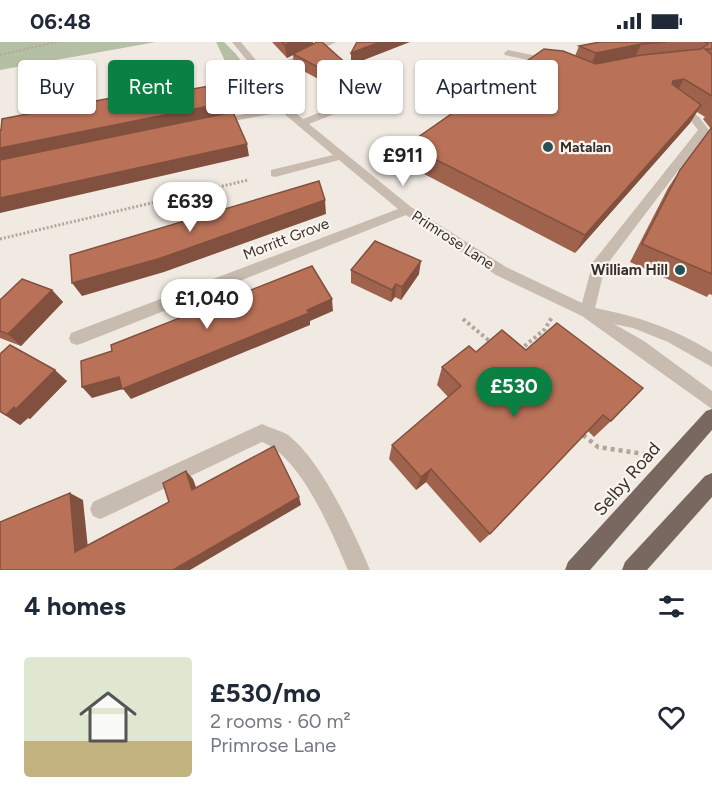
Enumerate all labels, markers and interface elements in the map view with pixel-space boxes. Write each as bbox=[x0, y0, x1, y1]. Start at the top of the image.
text: 06:48 bbox=[30, 8, 91, 35]
chip: Buy bbox=[18, 60, 96, 114]
chip: Rent bbox=[108, 60, 194, 114]
chip: Filters bbox=[206, 60, 305, 114]
chip: New bbox=[317, 60, 403, 114]
chip: Apartment bbox=[415, 60, 558, 114]
pin: £911 bbox=[367, 136, 439, 187]
place label: Matalan bbox=[560, 139, 611, 156]
marker: Matalan bbox=[541, 140, 555, 154]
text: £911 bbox=[383, 143, 423, 167]
pin: £639 bbox=[154, 182, 226, 233]
text: £639 bbox=[167, 189, 213, 213]
street label: Primrose Lane bbox=[408, 207, 498, 273]
street label: Morritt Grove bbox=[240, 214, 332, 264]
place label: William Hill bbox=[591, 261, 668, 279]
marker: William Hill bbox=[673, 263, 687, 277]
pin: £1,040 bbox=[158, 279, 256, 330]
text: £1,040 bbox=[175, 286, 239, 310]
pin: £530 bbox=[478, 367, 550, 418]
text: £530 bbox=[490, 374, 538, 398]
street label: Selby Road bbox=[589, 438, 665, 520]
text: 4 homes bbox=[24, 590, 126, 622]
icon: filters bbox=[655, 590, 688, 623]
text: £530/mo bbox=[210, 677, 321, 709]
icon: home bbox=[72, 681, 144, 753]
icon: heart bbox=[655, 701, 688, 734]
text: 2 rooms · 60 m² bbox=[210, 709, 351, 733]
text: Primrose Lane bbox=[210, 733, 336, 757]

